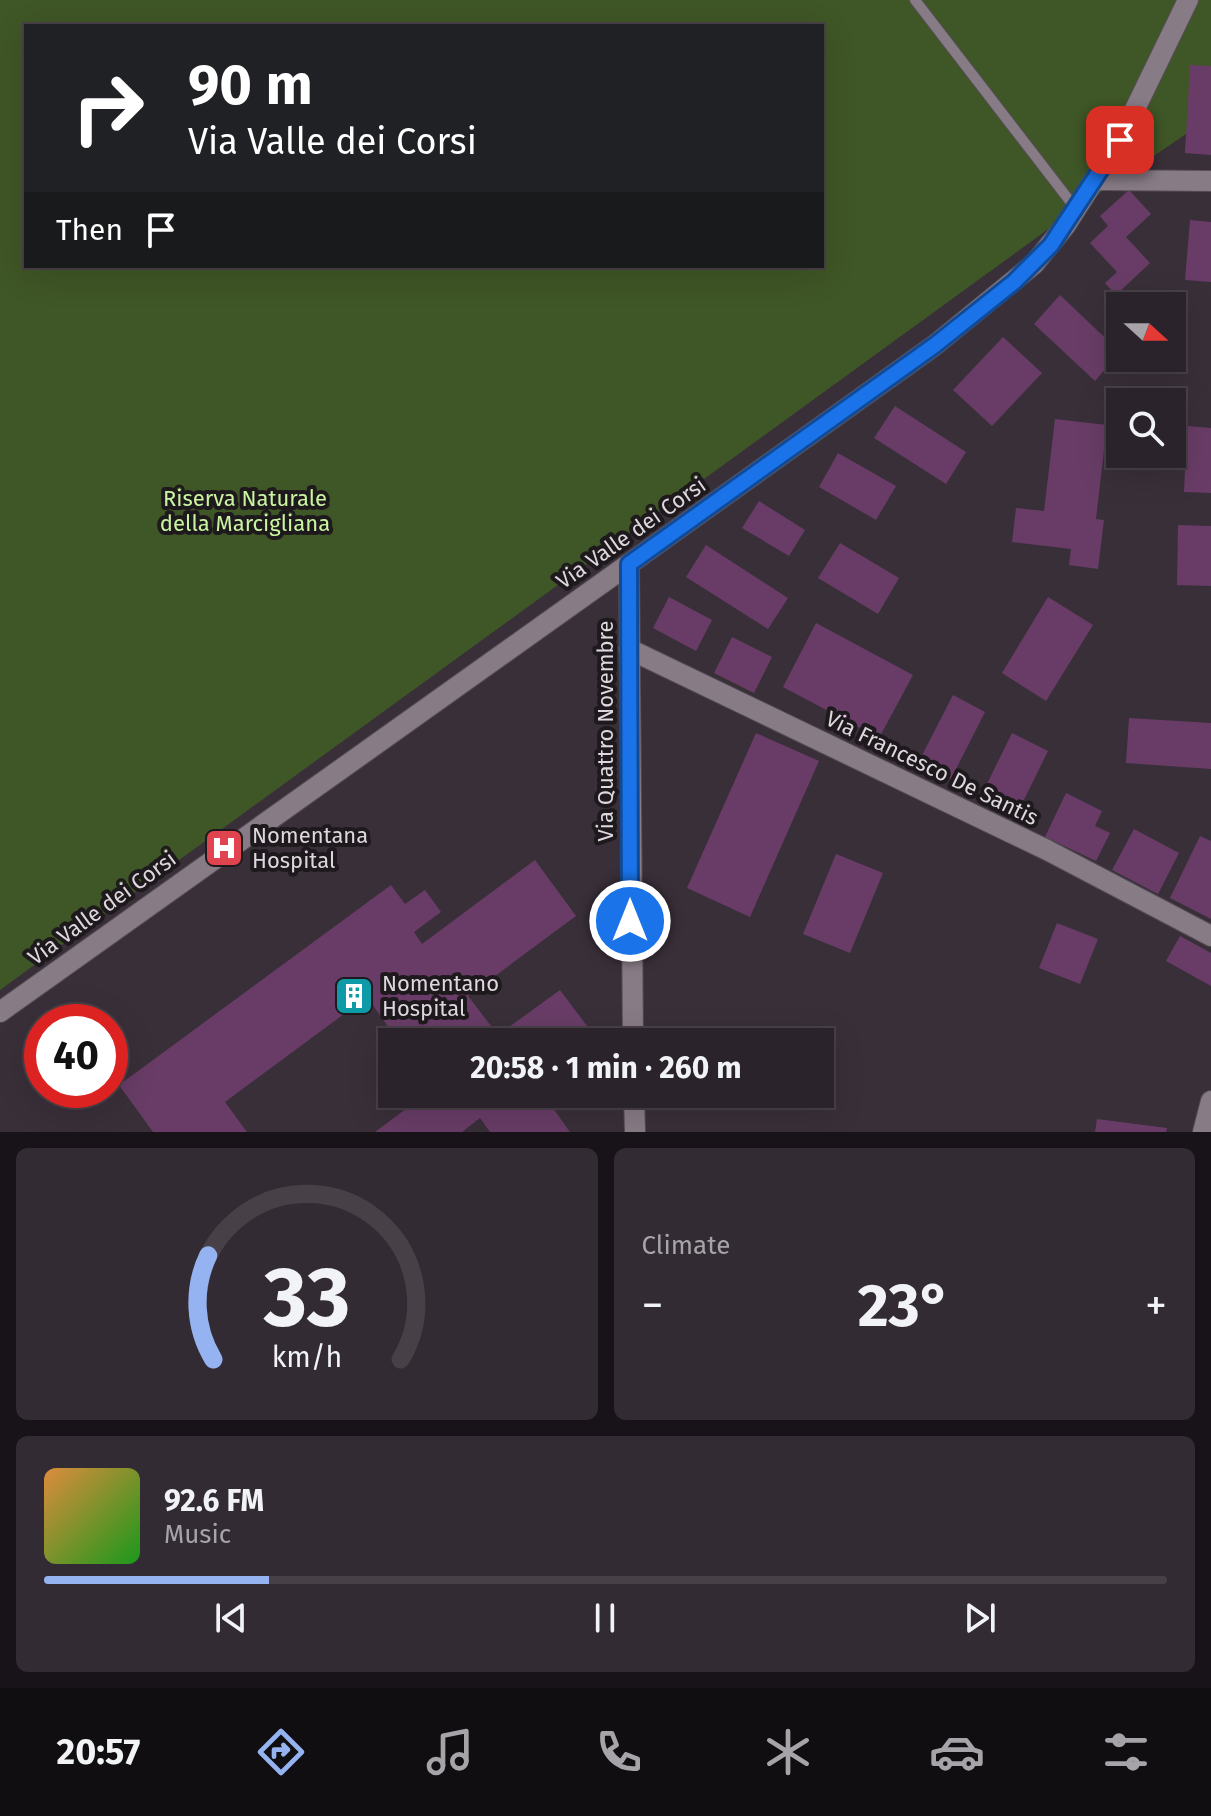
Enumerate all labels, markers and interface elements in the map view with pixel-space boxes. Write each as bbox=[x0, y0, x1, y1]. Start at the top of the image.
text: 90 m bbox=[188, 52, 313, 119]
icon: right bbox=[56, 56, 160, 160]
pin bbox=[1086, 106, 1154, 174]
icon: arrive bbox=[1098, 118, 1142, 162]
text: Via Valle dei Corsi bbox=[188, 120, 477, 164]
icon: arrive bbox=[139, 208, 183, 252]
text: Then bbox=[56, 212, 123, 248]
north arrow bbox=[1106, 292, 1186, 372]
map controls bbox=[1106, 292, 1186, 468]
button: search bbox=[1106, 388, 1186, 468]
street label: Via Valle dei Corsi bbox=[551, 471, 711, 595]
park label: Riserva Naturale della Marcigliana bbox=[160, 485, 330, 537]
street label: Via Quattro Novembre bbox=[592, 621, 619, 841]
street label: Via Francesco De Santis bbox=[821, 705, 1043, 831]
place label: Nomentana Hospital bbox=[252, 822, 368, 874]
hospital icon: Nomentana Hospital bbox=[203, 827, 245, 869]
street label: Via Valle dei Corsi bbox=[23, 845, 181, 971]
position arrow bbox=[588, 879, 672, 963]
place label: Nomentano Hospital bbox=[382, 970, 499, 1022]
building icon: Nomentano Hospital bbox=[333, 975, 375, 1017]
speed limit sign: 40 bbox=[24, 1004, 128, 1108]
text: 20:58 · 1 min · 260 m bbox=[470, 1050, 742, 1086]
text: Climate bbox=[642, 1230, 730, 1261]
text: 33 bbox=[262, 1248, 350, 1348]
text: 23° bbox=[858, 1270, 951, 1342]
text: − bbox=[642, 1279, 664, 1332]
text: + bbox=[1145, 1279, 1167, 1332]
text: km/h bbox=[271, 1340, 342, 1375]
text: 92.6 FM bbox=[164, 1483, 264, 1519]
text: Music bbox=[164, 1519, 231, 1550]
icon: previous bbox=[209, 1596, 253, 1640]
icon: pause bbox=[583, 1596, 627, 1640]
icon: next bbox=[958, 1596, 1002, 1640]
icon: directions bbox=[253, 1724, 309, 1780]
icon: music bbox=[422, 1724, 478, 1780]
icon: phone bbox=[591, 1724, 647, 1780]
icon: climate bbox=[760, 1724, 816, 1780]
icon: car bbox=[929, 1724, 985, 1780]
icon: filters bbox=[1098, 1724, 1154, 1780]
text: 20:57 bbox=[57, 1730, 140, 1774]

